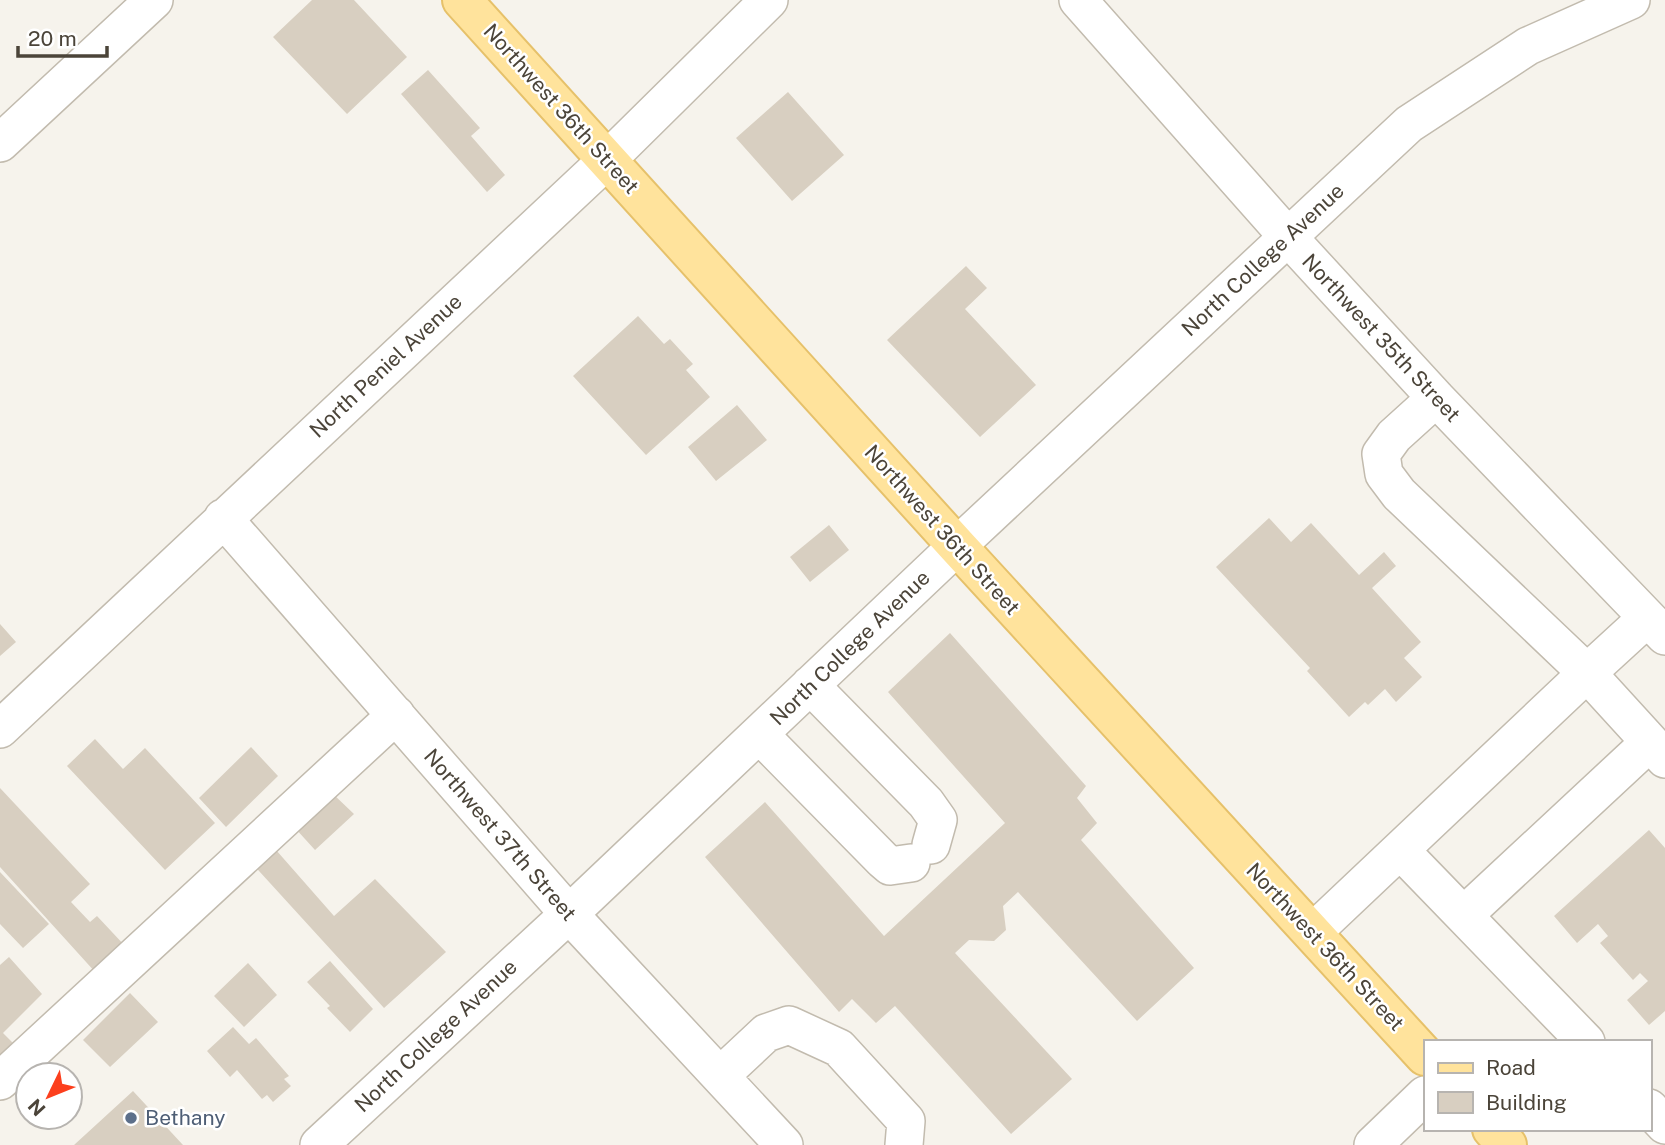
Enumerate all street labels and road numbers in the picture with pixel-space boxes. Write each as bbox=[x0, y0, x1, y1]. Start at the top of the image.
street label: Northwest 36th Street bbox=[478, 19, 644, 199]
street label: North College Avenue bbox=[1176, 178, 1349, 341]
street label: Northwest 35th Street bbox=[1297, 249, 1466, 427]
street label: North Peniel Avenue bbox=[304, 289, 467, 443]
street label: Northwest 36th Street bbox=[859, 440, 1025, 620]
street label: North College Avenue bbox=[765, 565, 935, 730]
street label: Northwest 37th Street bbox=[419, 744, 582, 926]
street label: Northwest 36th Street bbox=[1241, 858, 1410, 1036]
street label: North College Avenue bbox=[349, 954, 522, 1117]

